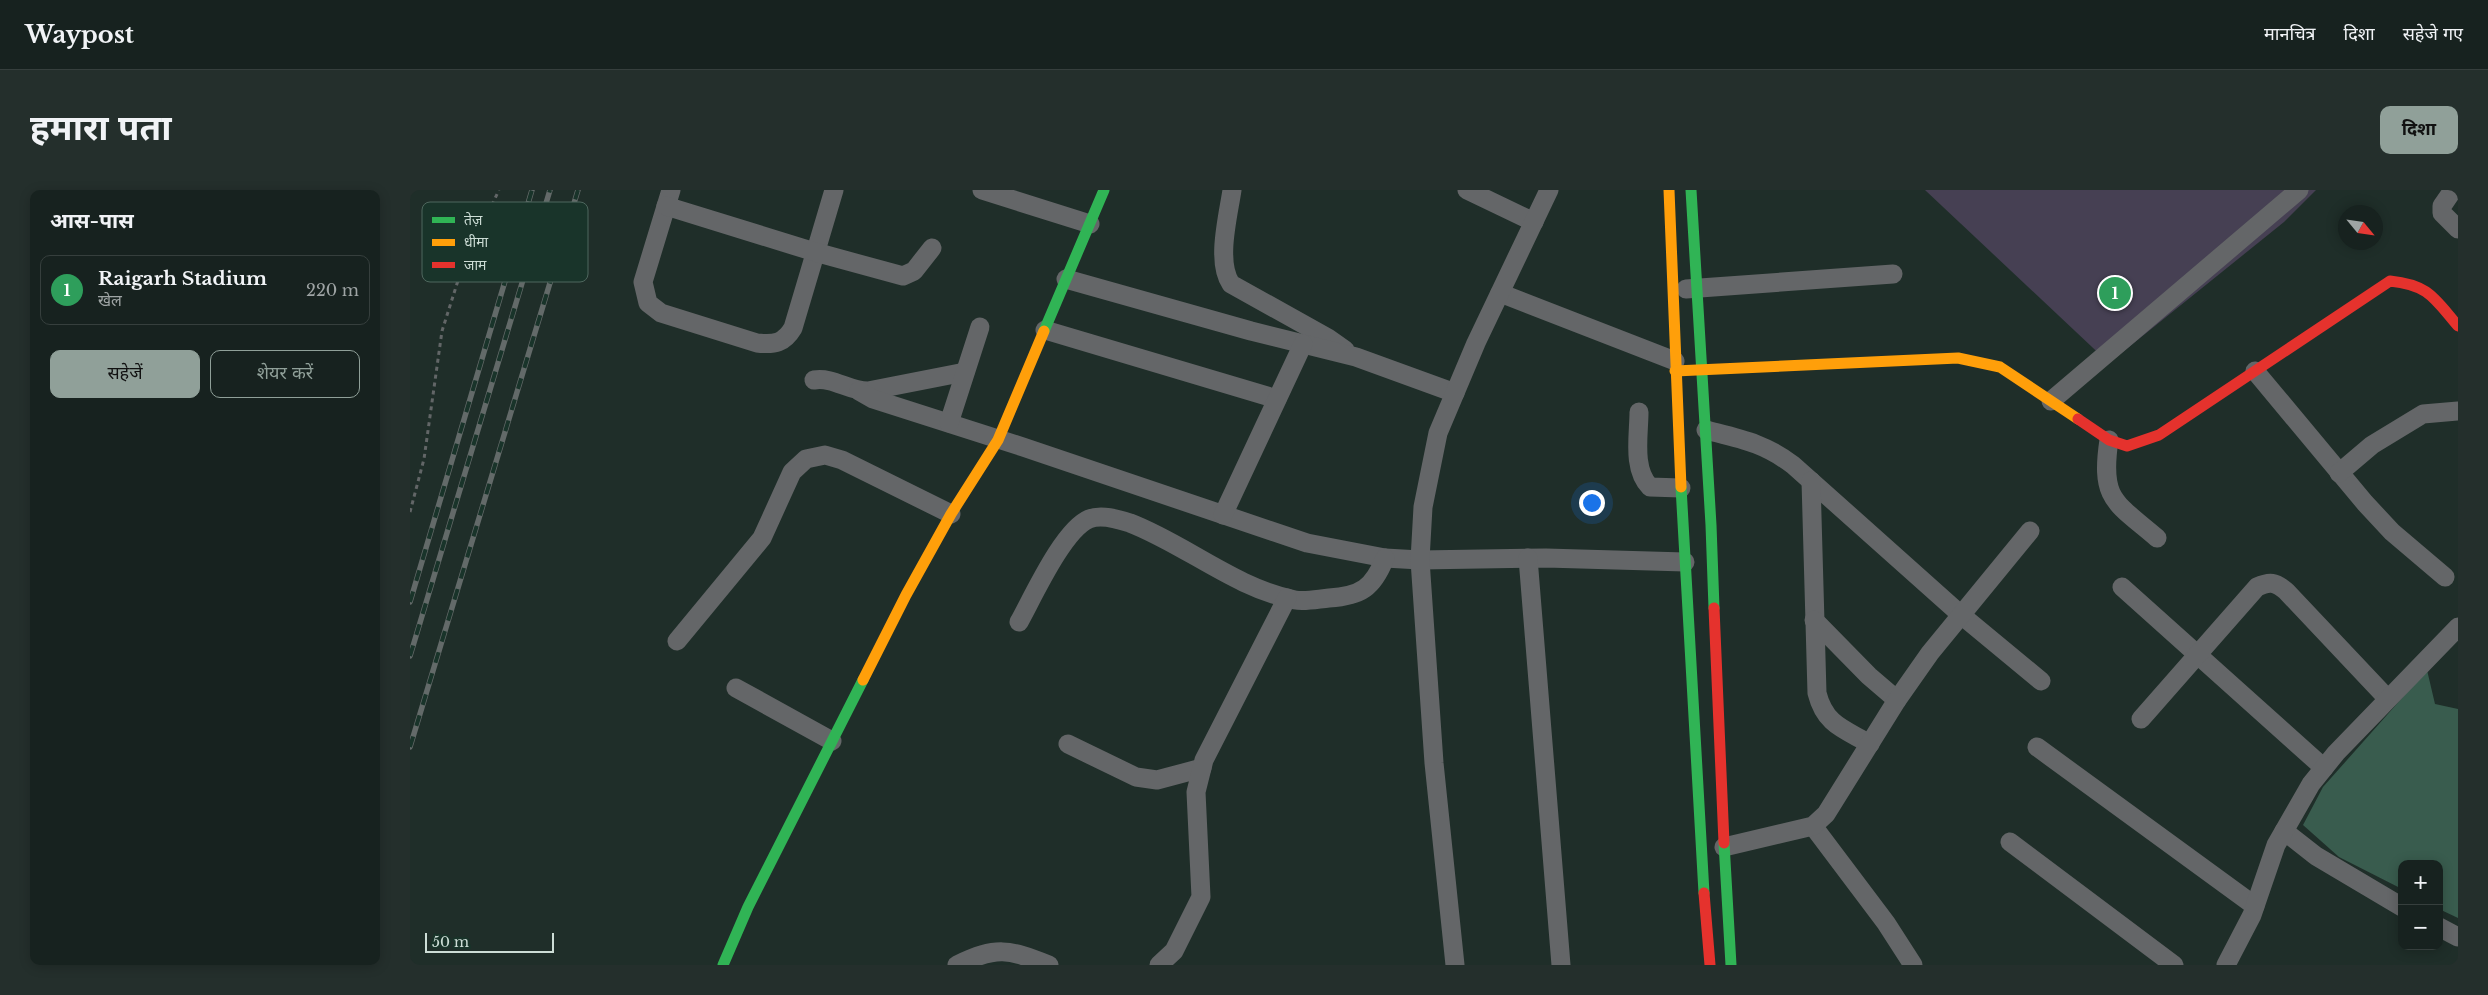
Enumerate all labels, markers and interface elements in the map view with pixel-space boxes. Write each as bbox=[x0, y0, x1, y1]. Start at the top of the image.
text: Waypost bbox=[25, 20, 134, 49]
text: मानचित्र bbox=[2264, 23, 2316, 45]
text: दिशा bbox=[2344, 23, 2375, 45]
text: सहेजे गए bbox=[2403, 23, 2463, 45]
text: हमारा पता bbox=[30, 106, 171, 149]
button: दिशा bbox=[2380, 106, 2458, 154]
legend bbox=[422, 202, 588, 282]
north arrow bbox=[2338, 205, 2383, 250]
text: आस-पास bbox=[50, 208, 134, 234]
text: तेज़ bbox=[464, 211, 483, 229]
text: धीमा bbox=[464, 233, 489, 251]
text: जाम bbox=[464, 256, 487, 274]
text: Raigarh Stadium bbox=[98, 267, 267, 290]
pin: 1 bbox=[2099, 274, 2131, 312]
text: 1 bbox=[64, 280, 70, 300]
text: 220 m bbox=[306, 280, 359, 300]
text: खेल bbox=[98, 290, 122, 310]
button: सहेजें bbox=[50, 350, 200, 398]
button: शेयर करें bbox=[210, 350, 360, 398]
your location bbox=[1579, 490, 1605, 516]
map controls bbox=[2398, 860, 2443, 950]
button: + bbox=[2398, 860, 2443, 905]
button: − bbox=[2398, 905, 2443, 950]
scale bar bbox=[425, 930, 554, 953]
text: 50 m bbox=[432, 933, 469, 951]

